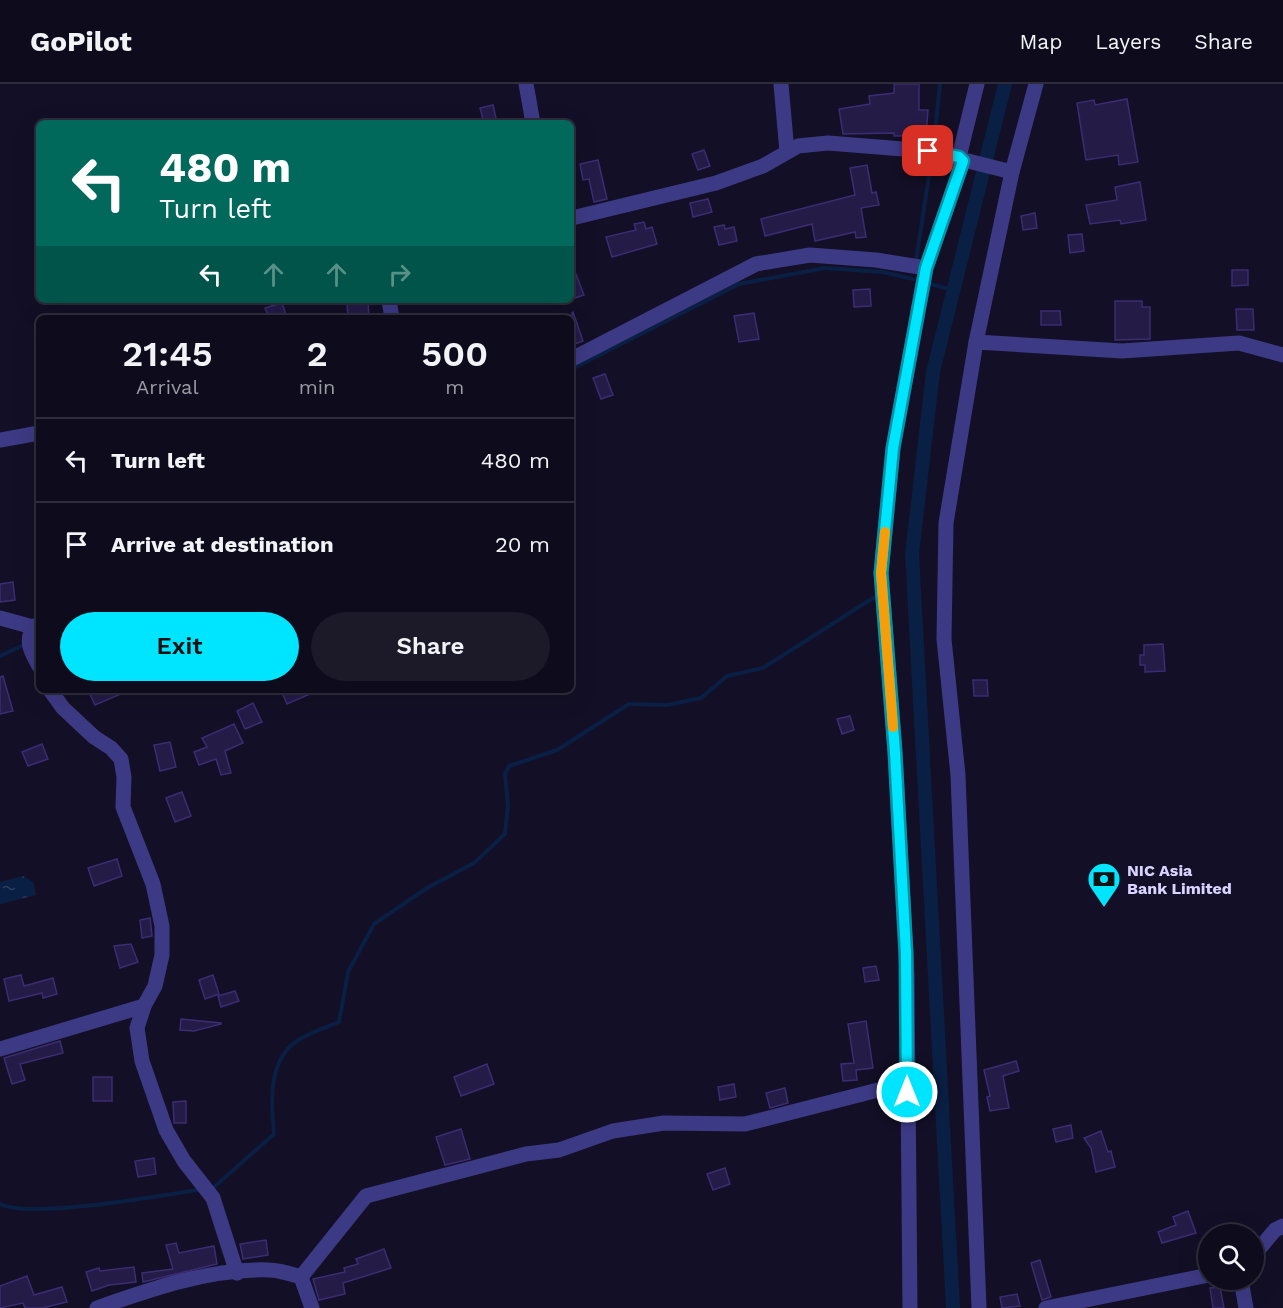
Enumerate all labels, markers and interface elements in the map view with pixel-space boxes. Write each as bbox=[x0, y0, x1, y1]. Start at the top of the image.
text: GoPilot bbox=[30, 25, 132, 58]
text: Map bbox=[1019, 29, 1062, 54]
text: Layers bbox=[1095, 29, 1161, 54]
text: Share bbox=[1194, 29, 1253, 54]
pin bbox=[902, 125, 953, 176]
icon: arrive bbox=[911, 134, 944, 167]
text: 480 m bbox=[159, 143, 291, 192]
icon: left bbox=[60, 144, 138, 222]
text: Turn left bbox=[159, 193, 271, 225]
icon: left bbox=[194, 258, 227, 291]
icon: ahead bbox=[257, 258, 290, 291]
icon: ahead bbox=[320, 258, 353, 291]
icon: right bbox=[383, 258, 416, 291]
text: 21:45 bbox=[122, 333, 213, 375]
text: 2 bbox=[306, 333, 328, 375]
text: 500 bbox=[421, 333, 488, 375]
text: Arrival bbox=[136, 375, 199, 399]
text: min bbox=[299, 375, 335, 399]
text: m bbox=[445, 375, 464, 399]
icon: left bbox=[60, 444, 93, 477]
text: Turn left bbox=[111, 448, 205, 473]
text: 480 m bbox=[481, 448, 550, 473]
icon: arrive bbox=[60, 528, 93, 561]
text: Arrive at destination bbox=[111, 532, 334, 557]
text: 20 m bbox=[495, 532, 550, 557]
button: Exit bbox=[60, 612, 299, 681]
button: Share bbox=[311, 612, 550, 681]
bank icon: NIC Asia Bank Limited bbox=[1086, 861, 1122, 908]
place label: NIC Asia Bank Limited bbox=[1127, 861, 1232, 898]
position arrow bbox=[875, 1060, 939, 1124]
map controls bbox=[1198, 1224, 1264, 1290]
button: search bbox=[1198, 1224, 1264, 1290]

